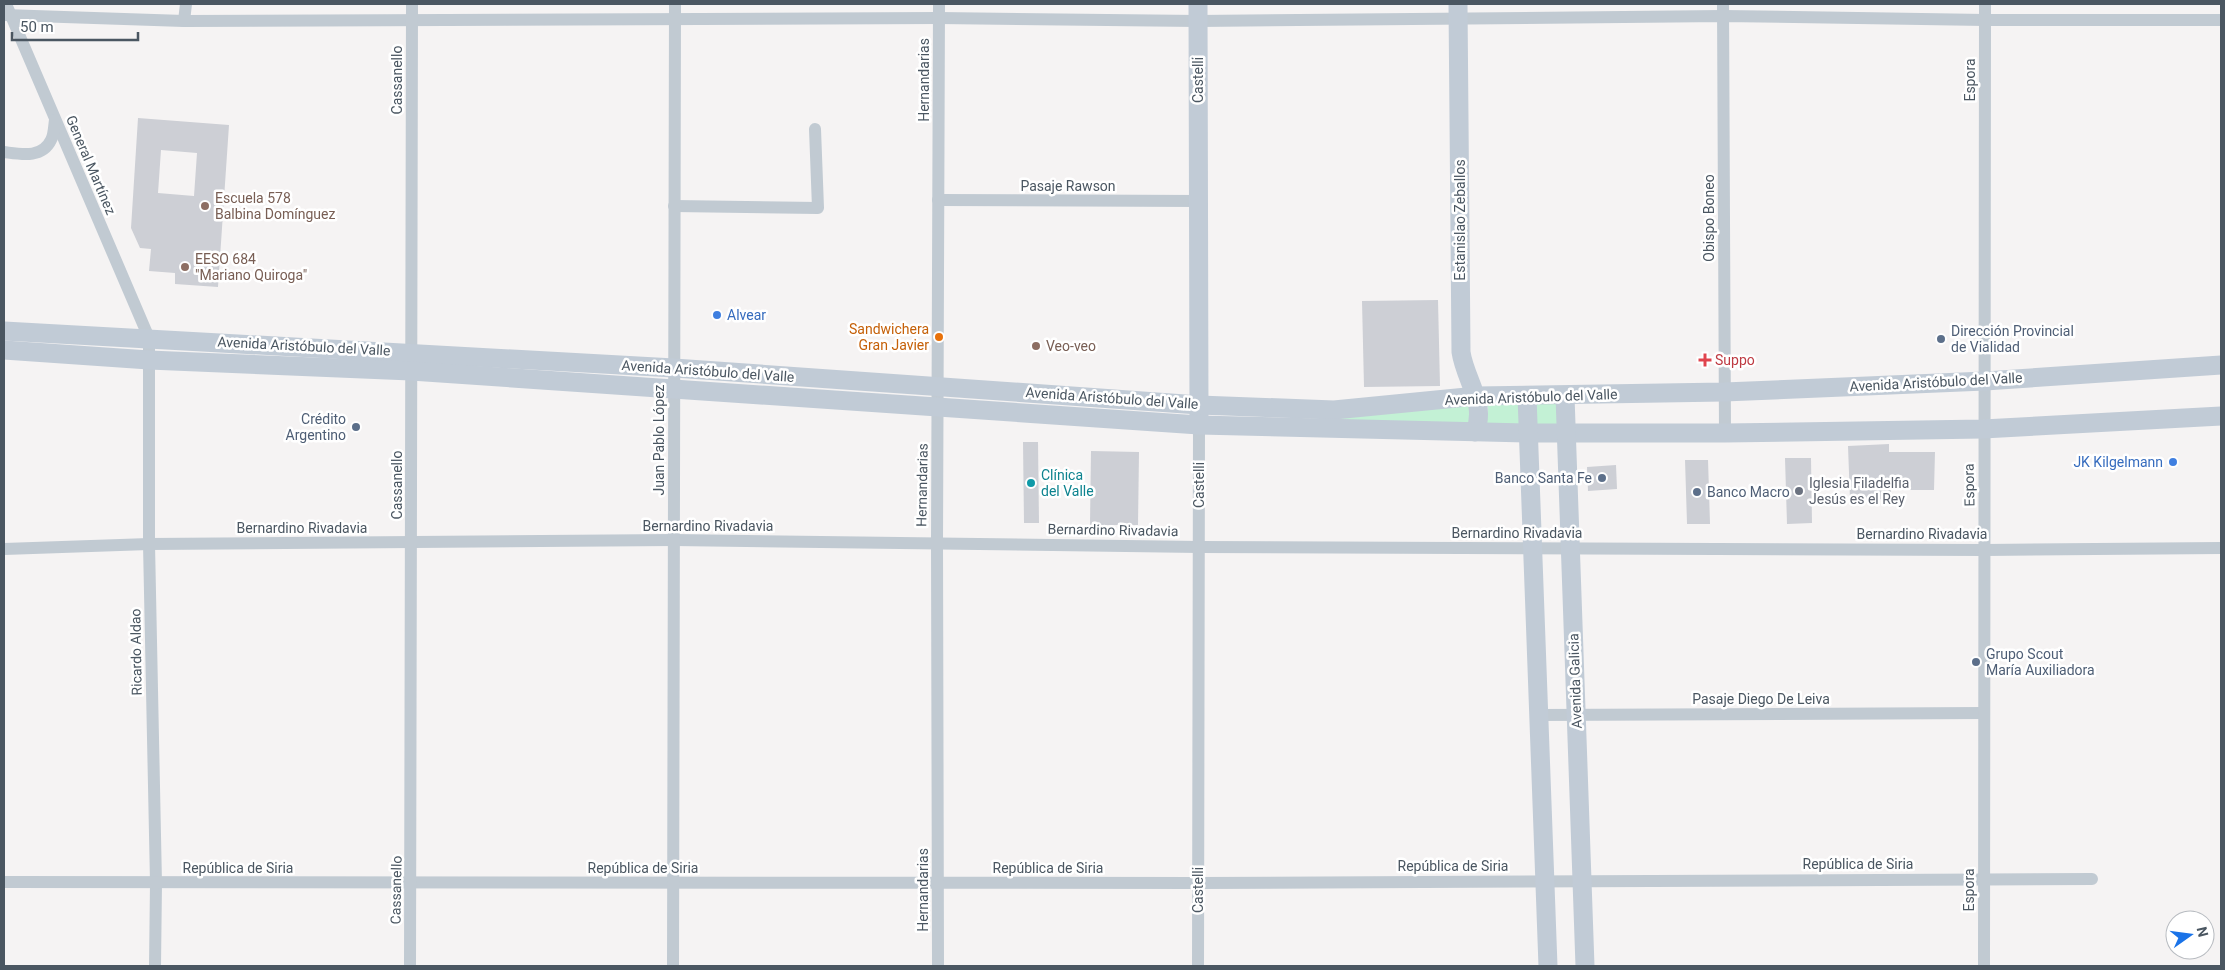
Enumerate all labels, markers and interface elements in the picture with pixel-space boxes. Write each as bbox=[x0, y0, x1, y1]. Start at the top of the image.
scale bar bbox=[12, 10, 139, 42]
text: 50 m bbox=[20, 18, 54, 36]
street label: Hernandarias bbox=[916, 38, 932, 122]
street label: Cassanello bbox=[389, 46, 405, 114]
street label: Castelli bbox=[1190, 57, 1206, 103]
street label: Espora bbox=[1962, 58, 1978, 102]
street label: General Martínez bbox=[63, 113, 119, 217]
street label: Estanislao Zeballos bbox=[1452, 159, 1468, 281]
street label: Obispo Boneo bbox=[1701, 174, 1717, 262]
street label: Pasaje Rawson bbox=[1020, 178, 1116, 194]
place label: Escuela 578 Balbina Domínguez bbox=[215, 190, 335, 222]
marker: Escuela 578 Balbina Domínguez bbox=[199, 200, 211, 212]
place label: EESO 684 "Mariano Quiroga" bbox=[195, 251, 307, 283]
marker: EESO 684 "Mariano Quiroga" bbox=[179, 261, 191, 273]
place label: Alvear bbox=[727, 307, 766, 323]
marker: Alvear bbox=[711, 309, 723, 321]
place label: Sandwichera Gran Javier bbox=[849, 321, 929, 353]
place label: Dirección Provincial de Vialidad bbox=[1951, 323, 2074, 355]
marker: Sandwichera Gran Javier bbox=[933, 331, 945, 343]
street label: Avenida Aristóbulo del Valle bbox=[217, 333, 391, 359]
marker: Dirección Provincial de Vialidad bbox=[1935, 333, 1947, 345]
place label: Veo-veo bbox=[1046, 338, 1096, 354]
marker: Veo-veo bbox=[1030, 340, 1042, 352]
place label: Suppo bbox=[1715, 352, 1755, 368]
marker: Suppo bbox=[1699, 354, 1711, 366]
street label: Avenida Aristóbulo del Valle bbox=[621, 357, 795, 385]
street label: Avenida Aristóbulo del Valle bbox=[1849, 369, 2023, 395]
street label: Juan Pablo López bbox=[651, 384, 667, 496]
street label: Avenida Aristóbulo del Valle bbox=[1025, 384, 1199, 412]
street label: Avenida Aristóbulo del Valle bbox=[1444, 386, 1618, 408]
place label: Crédito Argentino bbox=[286, 411, 346, 443]
marker: Crédito Argentino bbox=[350, 421, 362, 433]
street label: Hernandarias bbox=[913, 443, 931, 527]
street label: Cassanello bbox=[389, 451, 405, 519]
place label: JK Kilgelmann bbox=[2073, 454, 2163, 470]
marker: JK Kilgelmann bbox=[2167, 456, 2179, 468]
street label: Castelli bbox=[1191, 462, 1207, 508]
street label: Espora bbox=[1961, 463, 1977, 507]
place label: Clínica del Valle bbox=[1041, 467, 1094, 499]
place label: Banco Santa Fe bbox=[1495, 470, 1592, 486]
marker: Banco Santa Fe bbox=[1596, 472, 1608, 484]
place label: Iglesia Filadelfia Jesús es el Rey bbox=[1809, 475, 1909, 507]
marker: Clínica del Valle bbox=[1025, 477, 1037, 489]
place label: Banco Macro bbox=[1707, 484, 1790, 500]
marker: Iglesia Filadelfia Jesús es el Rey bbox=[1793, 485, 1805, 497]
marker: Banco Macro bbox=[1691, 486, 1703, 498]
street label: Bernardino Rivadavia bbox=[643, 518, 773, 534]
street label: Bernardino Rivadavia bbox=[237, 520, 367, 536]
street label: Bernardino Rivadavia bbox=[1047, 521, 1179, 539]
street label: Bernardino Rivadavia bbox=[1452, 525, 1582, 541]
street label: Bernardino Rivadavia bbox=[1857, 526, 1987, 542]
street label: Ricardo Aldao bbox=[127, 608, 145, 696]
street label: Avenida Galicia bbox=[1565, 633, 1585, 729]
place label: Grupo Scout María Auxiliadora bbox=[1986, 646, 2095, 678]
marker: Grupo Scout María Auxiliadora bbox=[1970, 656, 1982, 668]
street label: Pasaje Diego De Leiva bbox=[1692, 691, 1830, 707]
street label: Hernandarias bbox=[915, 848, 931, 932]
street label: Cassanello bbox=[387, 855, 405, 925]
street label: República de Siria bbox=[1803, 856, 1914, 872]
street label: República de Siria bbox=[1398, 858, 1509, 874]
street label: República de Siria bbox=[183, 860, 294, 876]
street label: República de Siria bbox=[588, 860, 699, 876]
street label: República de Siria bbox=[993, 860, 1104, 876]
street label: Castelli bbox=[1190, 867, 1206, 913]
street label: Espora bbox=[1961, 868, 1977, 912]
north arrow bbox=[2165, 910, 2215, 960]
text: N bbox=[2194, 925, 2212, 939]

